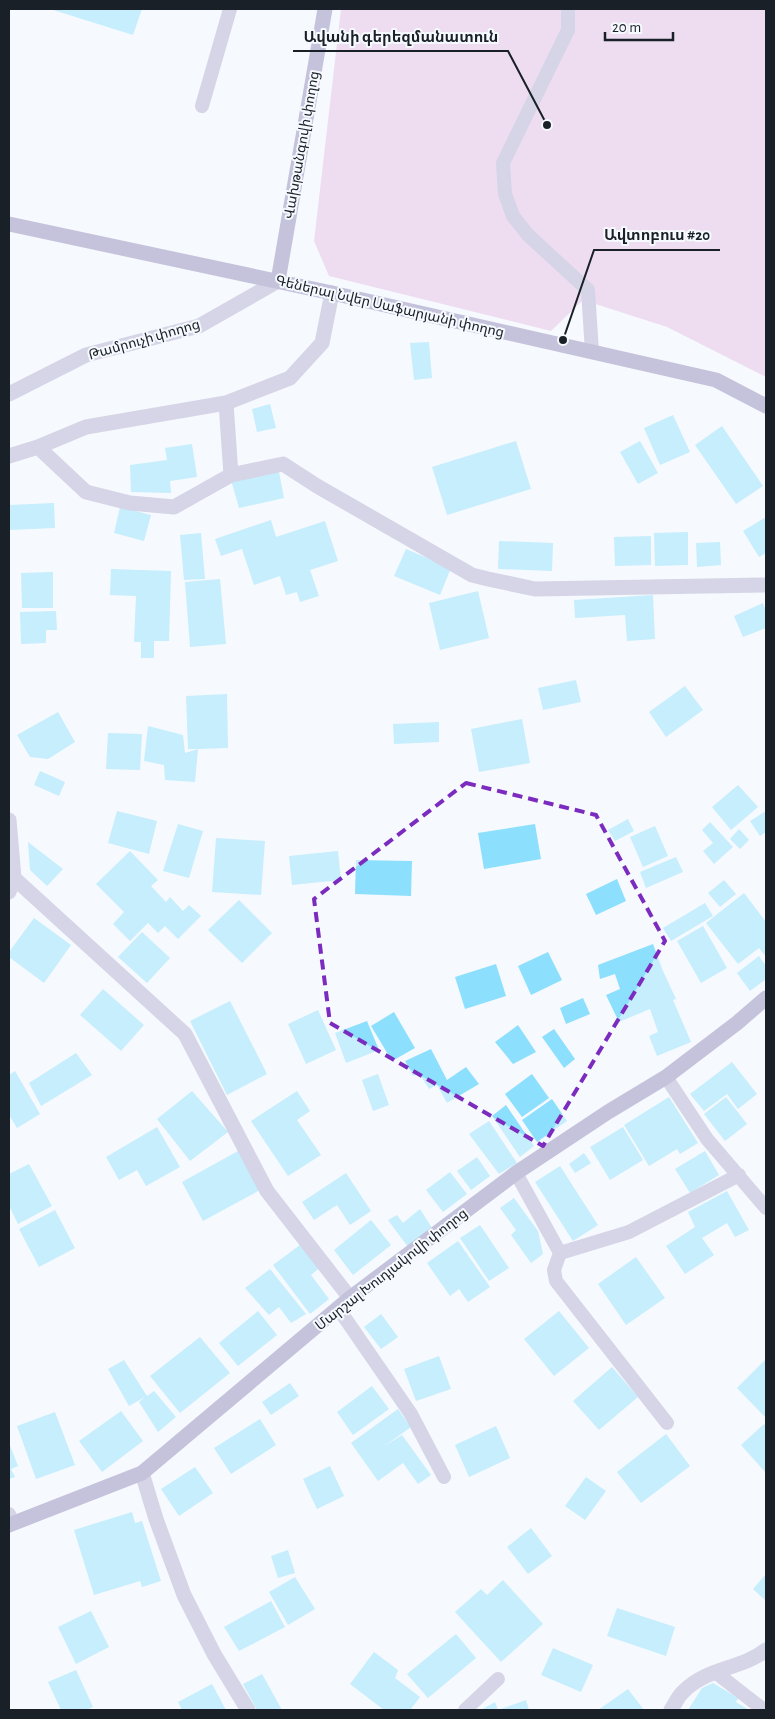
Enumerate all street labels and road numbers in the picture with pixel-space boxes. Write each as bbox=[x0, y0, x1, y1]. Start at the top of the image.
street label: Վախթանգովի փողոց bbox=[282, 70, 322, 220]
street label: Գեներալ Նվեր Սաֆարյանի փողոց bbox=[274, 274, 505, 340]
street label: Թամրուչի փողոց bbox=[87, 317, 202, 363]
street label: Մարշալ Խուդյակովի փողոց bbox=[313, 1206, 470, 1333]

